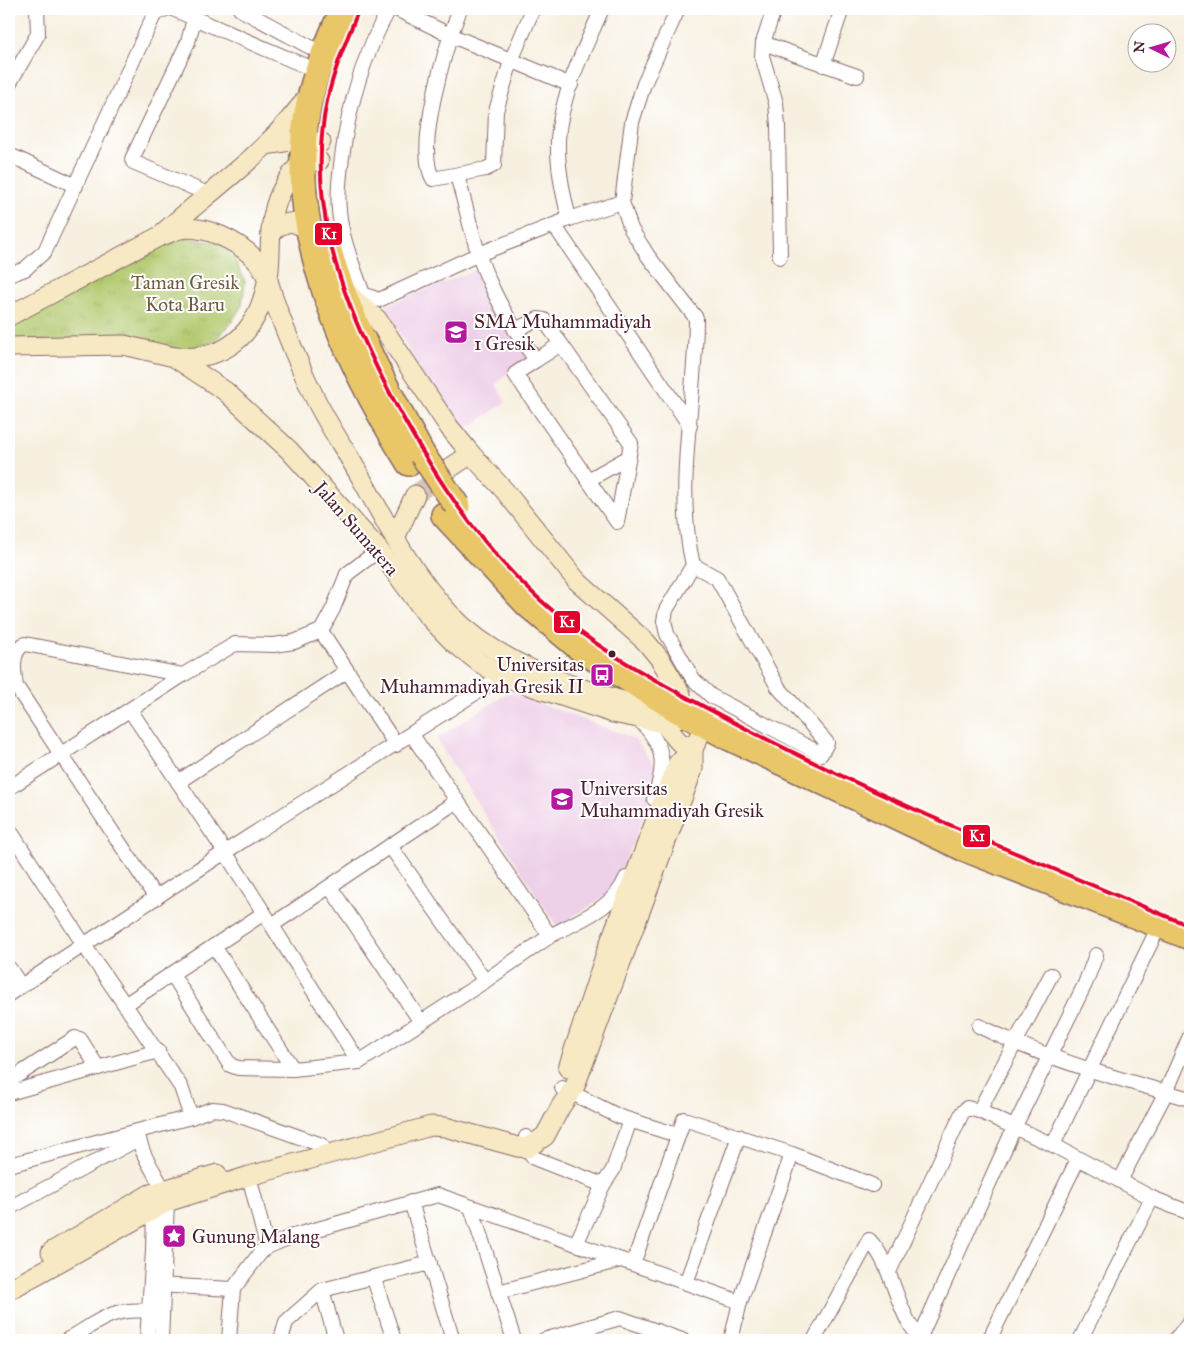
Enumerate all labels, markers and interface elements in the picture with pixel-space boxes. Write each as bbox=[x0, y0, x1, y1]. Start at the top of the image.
north arrow bbox=[1126, 22, 1176, 72]
text: N bbox=[1131, 40, 1149, 54]
line badge: K1 bbox=[314, 222, 343, 246]
text: K1 bbox=[321, 226, 337, 243]
park label: Taman Gresik Kota Baru bbox=[131, 271, 239, 316]
place label: SMA Muhammadiyah 1 Gresik bbox=[474, 310, 652, 355]
school or university icon: SMA Muhammadiyah 1 Gresik bbox=[443, 319, 469, 345]
street label: Jalan Sumatera bbox=[307, 475, 405, 582]
line badge: K1 bbox=[553, 610, 581, 634]
text: K1 bbox=[559, 614, 575, 631]
unlabelled marker bbox=[607, 649, 617, 659]
place label: Universitas Muhammadiyah Gresik II bbox=[380, 653, 584, 698]
bus stop icon: Universitas Muhammadiyah Gresik II bbox=[589, 662, 615, 688]
place label: Universitas Muhammadiyah Gresik bbox=[580, 777, 764, 822]
school or university icon: Universitas Muhammadiyah Gresik bbox=[549, 786, 575, 812]
line badge: K1 bbox=[962, 824, 991, 848]
text: K1 bbox=[969, 828, 985, 845]
place icon: Gunung Malang bbox=[161, 1223, 187, 1249]
place label: Gunung Malang bbox=[192, 1225, 320, 1249]

